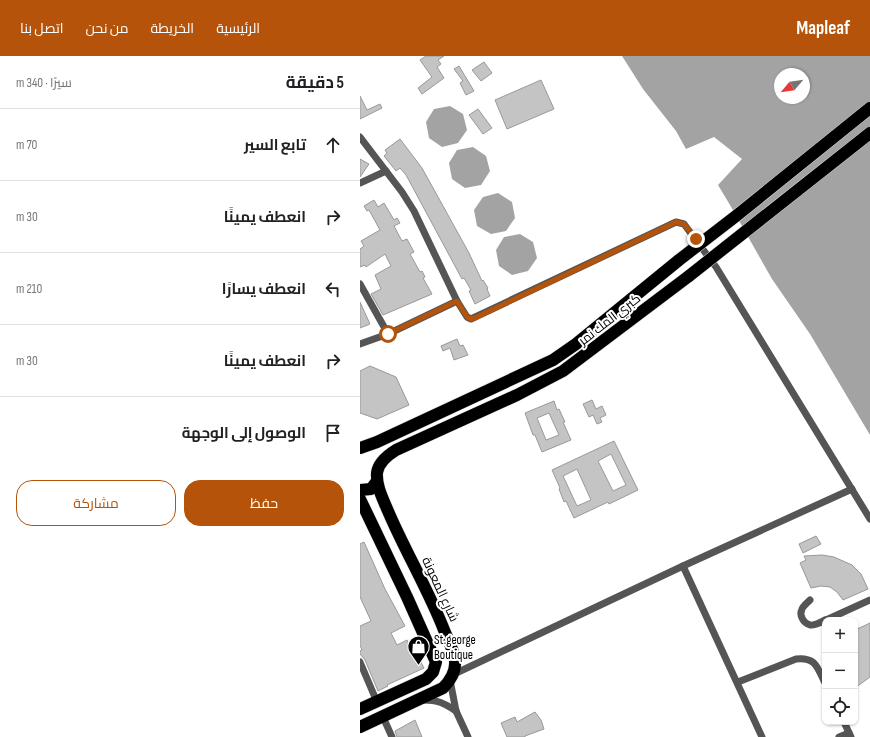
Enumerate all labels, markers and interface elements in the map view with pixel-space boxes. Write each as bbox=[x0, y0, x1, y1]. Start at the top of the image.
text: Mapleaf bbox=[796, 17, 850, 40]
text: اتصل بنا bbox=[20, 20, 63, 37]
text: من نحن bbox=[85, 20, 128, 37]
text: الخريطة bbox=[150, 20, 194, 37]
text: الرئيسية bbox=[216, 20, 260, 37]
north arrow bbox=[774, 68, 810, 104]
text: 5 دقيقة bbox=[286, 73, 344, 93]
text: سيرًا · 340 m bbox=[16, 75, 72, 91]
icon: ahead bbox=[322, 134, 344, 156]
text: تابع السير bbox=[244, 136, 306, 155]
text: 70 m bbox=[16, 137, 37, 153]
icon: right bbox=[322, 206, 344, 228]
text: انعطف يمينًا bbox=[224, 208, 306, 227]
text: 30 m bbox=[16, 209, 38, 225]
route end bbox=[687, 230, 705, 248]
icon: left bbox=[322, 278, 344, 300]
text: انعطف يسارًا bbox=[222, 280, 306, 299]
text: 210 m bbox=[16, 281, 42, 297]
street label: كبري المك نمر bbox=[575, 291, 645, 351]
route start bbox=[379, 325, 397, 343]
icon: right bbox=[322, 350, 344, 372]
text: انعطف يمينًا bbox=[224, 352, 306, 371]
text: 30 m bbox=[16, 353, 38, 369]
icon: arrive bbox=[322, 422, 344, 444]
text: الوصول إلى الوجهة bbox=[182, 424, 306, 443]
button: مشاركة bbox=[16, 480, 176, 526]
button: حفظ bbox=[184, 480, 344, 526]
street label: شارع المعونة bbox=[418, 554, 462, 624]
map controls bbox=[822, 617, 858, 725]
button: + bbox=[822, 617, 858, 653]
place label: St.george Boutique bbox=[434, 632, 476, 663]
shop icon: St.george Boutique bbox=[406, 633, 432, 666]
button: − bbox=[822, 653, 858, 689]
button: locate bbox=[822, 689, 858, 725]

